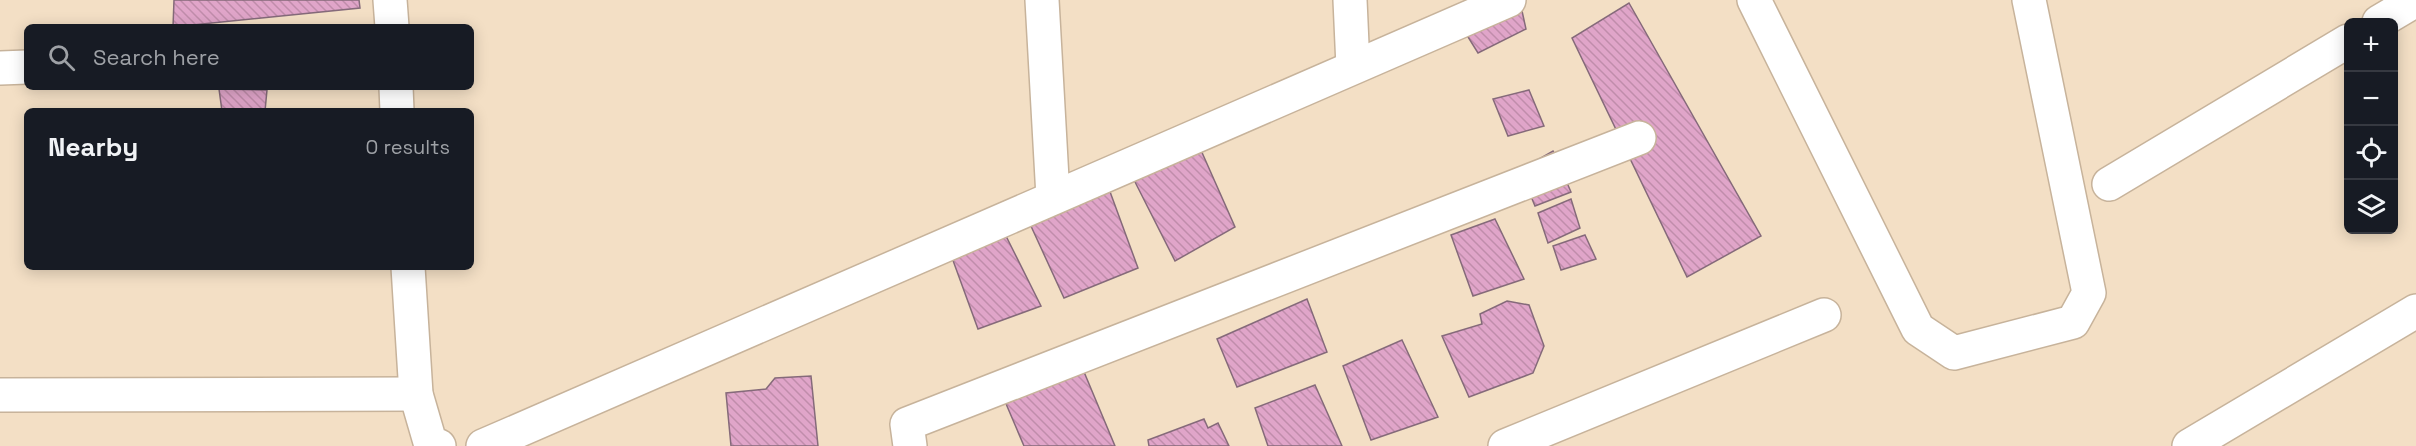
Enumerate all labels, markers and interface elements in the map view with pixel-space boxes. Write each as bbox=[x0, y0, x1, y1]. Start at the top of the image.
map controls bbox=[2344, 18, 2398, 234]
button: + bbox=[2344, 18, 2398, 72]
search box bbox=[24, 24, 474, 90]
icon: search bbox=[45, 41, 78, 74]
text: Search here bbox=[93, 43, 220, 71]
button: − bbox=[2344, 72, 2398, 126]
button: locate bbox=[2344, 126, 2398, 180]
text: Nearby bbox=[48, 130, 138, 164]
text: 0 results bbox=[366, 134, 450, 160]
button: layers bbox=[2344, 180, 2398, 234]

